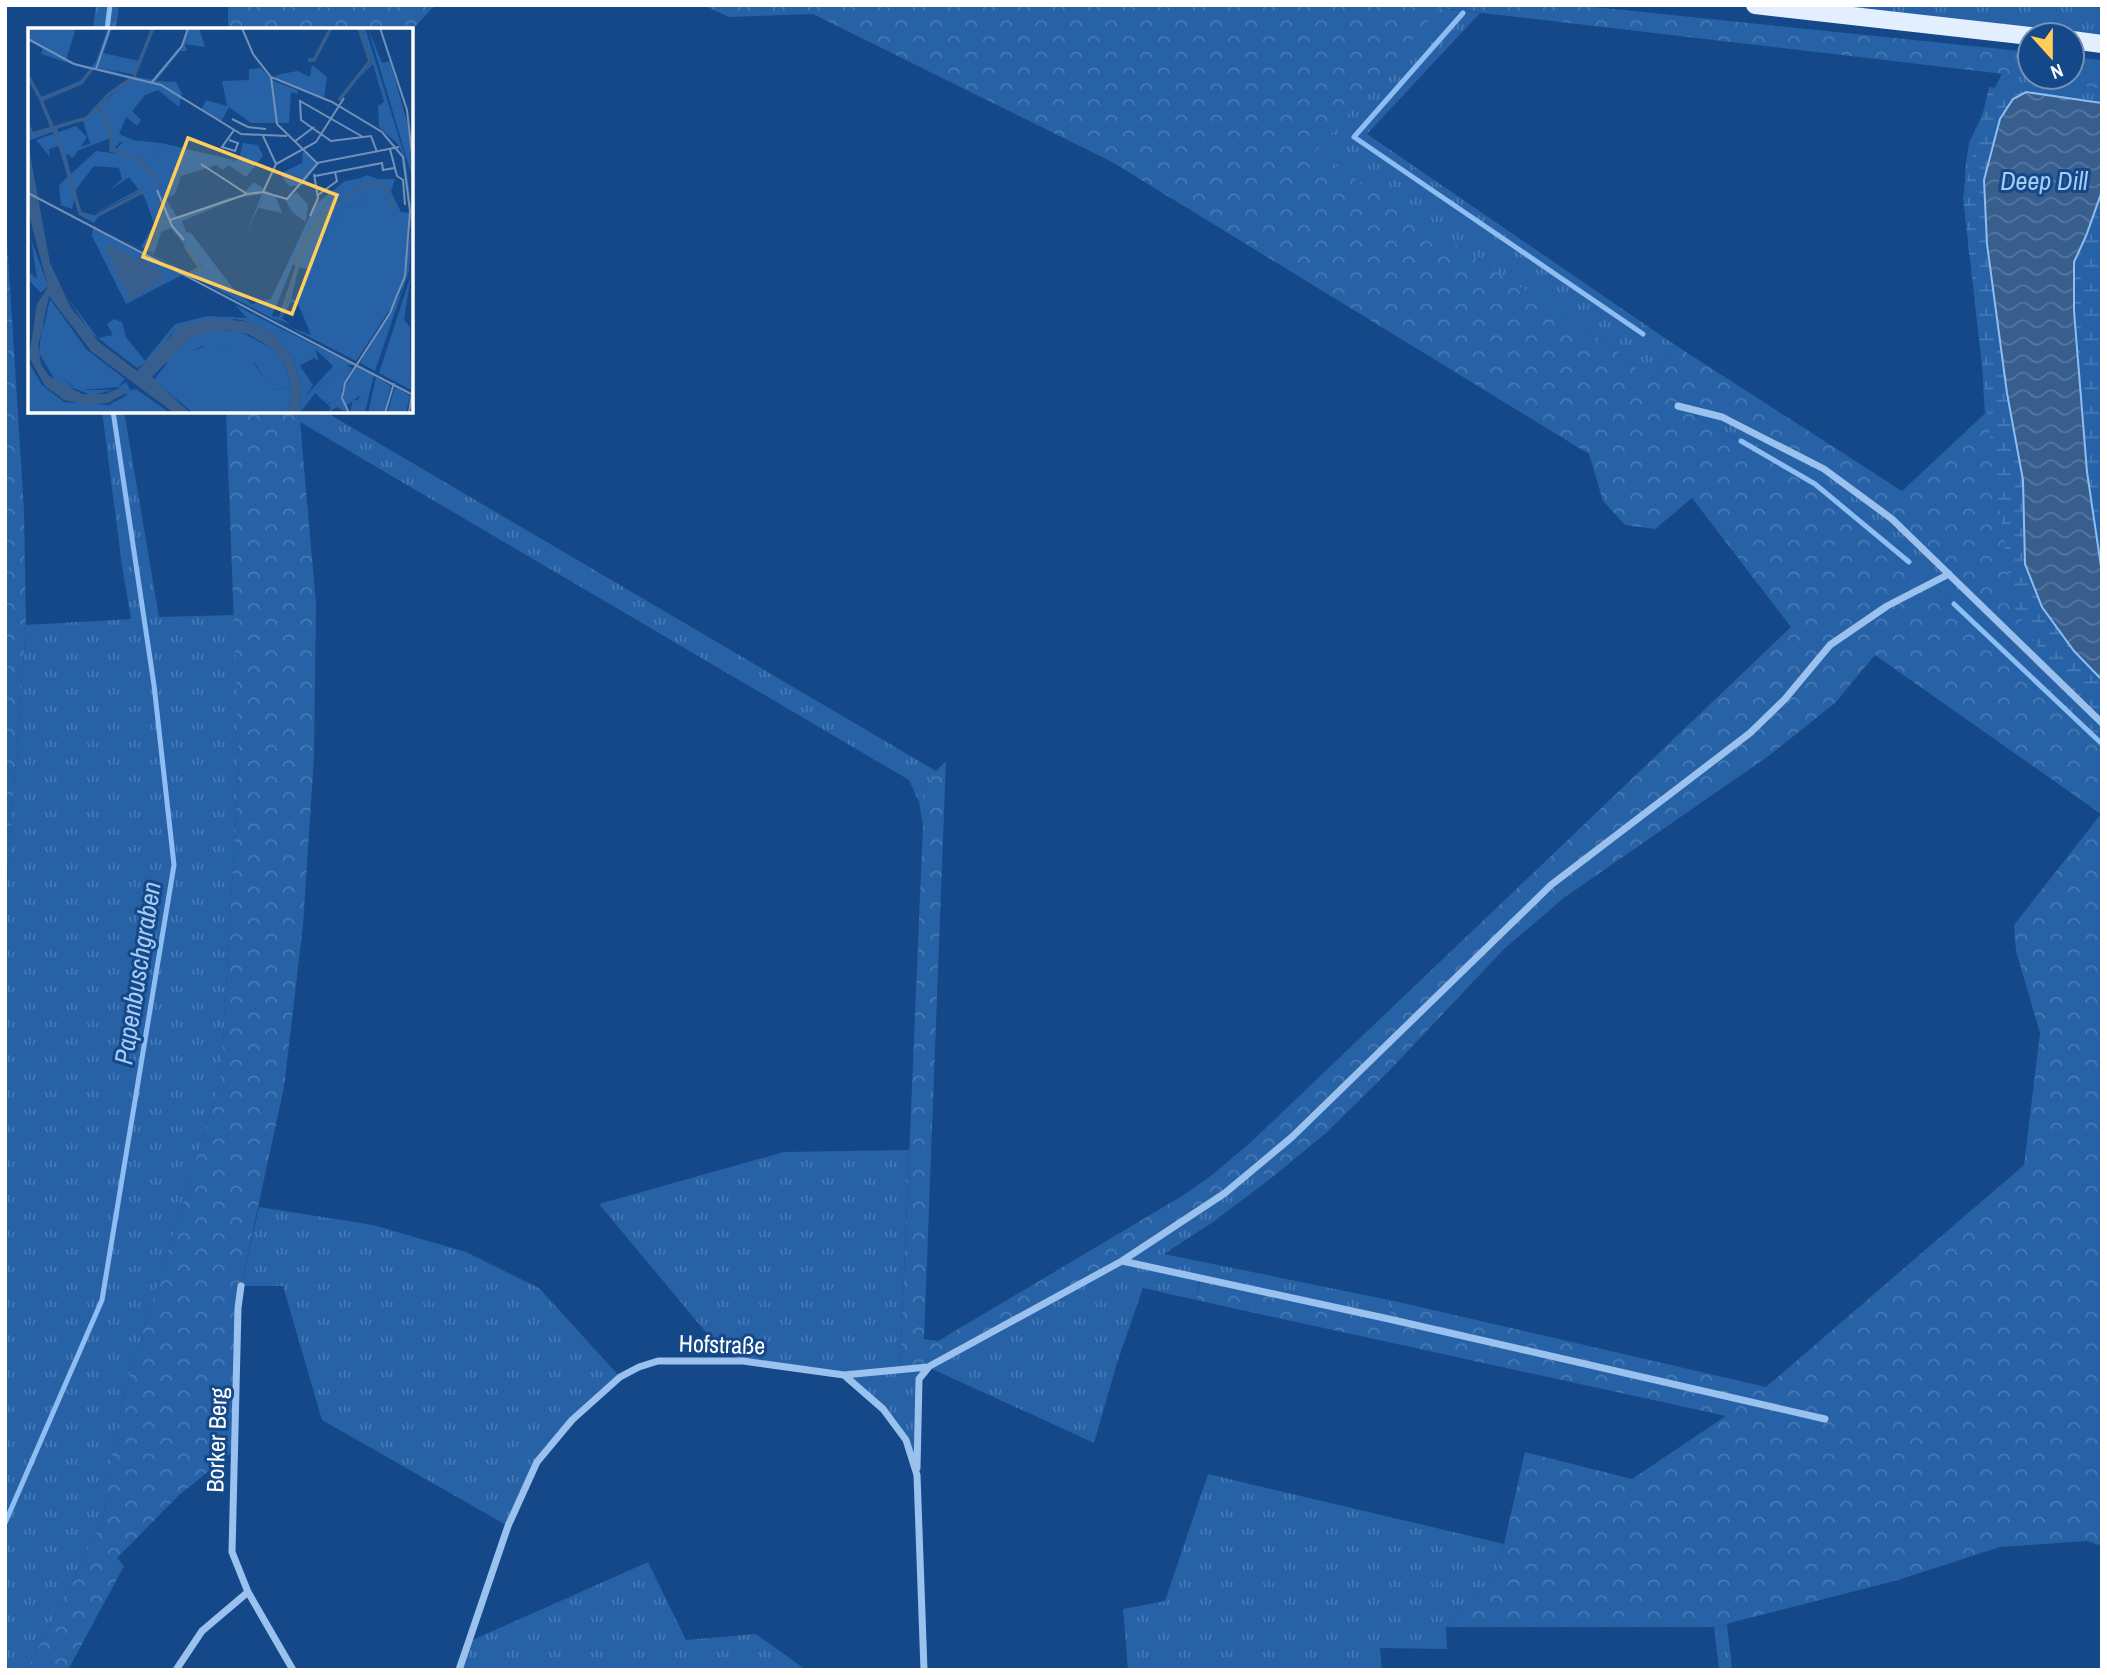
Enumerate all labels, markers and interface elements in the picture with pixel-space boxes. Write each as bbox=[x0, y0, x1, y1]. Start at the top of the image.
north arrow bbox=[2016, 21, 2086, 91]
inset map bbox=[28, 28, 413, 413]
text: N bbox=[2047, 58, 2067, 86]
water label: Deep Dill bbox=[2000, 163, 2089, 198]
water label: Papenbuschgraben bbox=[105, 879, 169, 1067]
street label: Hofstraße bbox=[678, 1327, 766, 1361]
street label: Borker Berg bbox=[198, 1387, 234, 1493]

